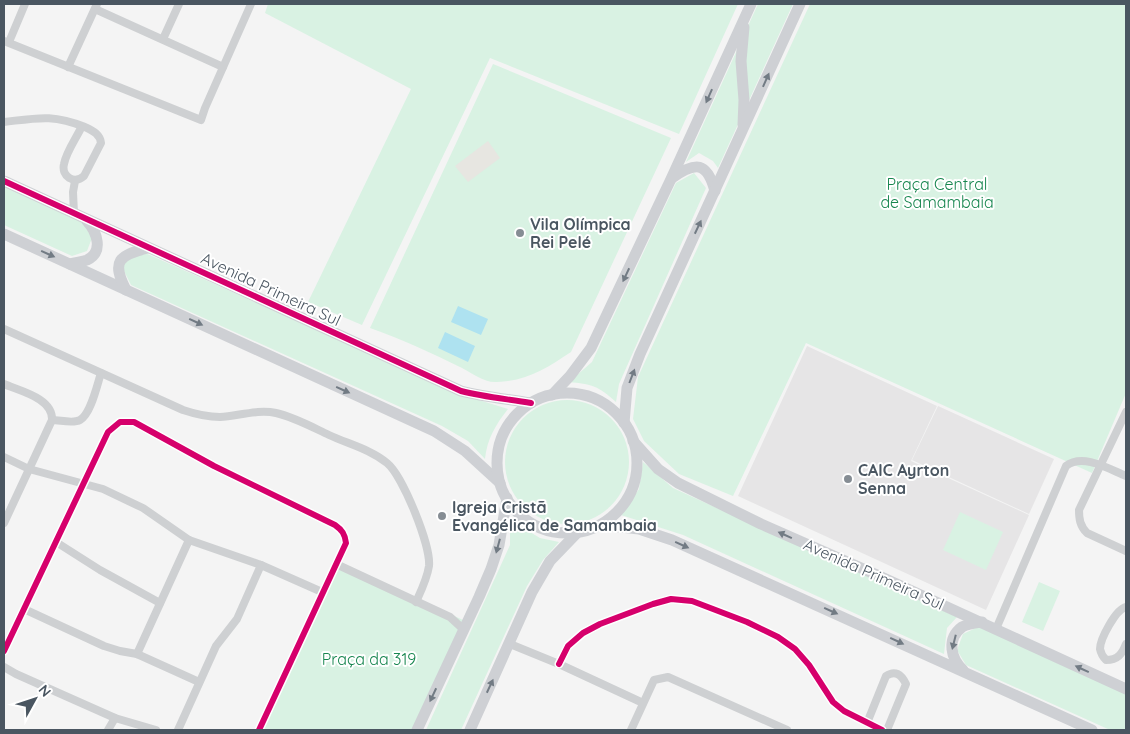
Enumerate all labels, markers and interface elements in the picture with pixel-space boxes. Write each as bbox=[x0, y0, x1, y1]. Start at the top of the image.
one-way arrow bbox=[762, 73, 770, 87]
one-way arrow bbox=[705, 89, 713, 103]
park label: Praça Central de Samambaia bbox=[880, 174, 994, 212]
place label: Vila Olímpica Rei Pelé bbox=[530, 214, 631, 252]
one-way arrow bbox=[695, 220, 703, 234]
marker: Vila Olímpica Rei Pelé bbox=[514, 227, 526, 239]
street label: Avenida Primeira Sul bbox=[198, 248, 344, 330]
one-way arrow bbox=[41, 250, 55, 258]
one-way arrow bbox=[622, 268, 630, 282]
one-way arrow bbox=[189, 318, 203, 326]
one-way arrow bbox=[629, 368, 636, 383]
one-way arrow bbox=[336, 386, 350, 394]
place label: CAIC Ayrton Senna bbox=[858, 460, 949, 498]
marker: CAIC Ayrton Senna bbox=[842, 473, 854, 485]
place label: Igreja Cristã Evangélica de Samambaia bbox=[452, 497, 657, 535]
marker: Igreja Cristã Evangélica de Samambaia bbox=[436, 510, 448, 522]
one-way arrow bbox=[778, 530, 792, 538]
street label: Avenida Primeira Sul bbox=[801, 534, 947, 614]
one-way arrow bbox=[494, 539, 502, 554]
one-way arrow bbox=[675, 541, 689, 549]
one-way arrow bbox=[824, 608, 838, 616]
one-way arrow bbox=[950, 635, 958, 650]
one-way arrow bbox=[890, 638, 904, 646]
park label: Praça da 319 bbox=[322, 649, 416, 669]
one-way arrow bbox=[1075, 664, 1089, 672]
north arrow bbox=[10, 674, 60, 724]
one-way arrow bbox=[487, 679, 495, 693]
text: N bbox=[35, 681, 55, 700]
one-way arrow bbox=[429, 688, 437, 702]

